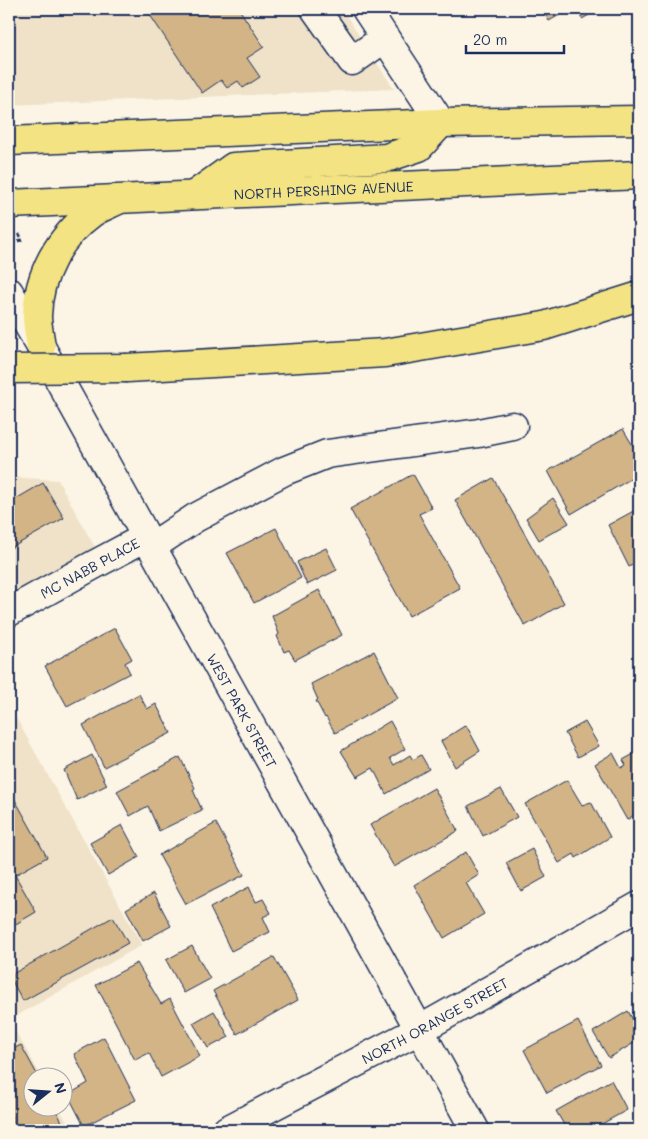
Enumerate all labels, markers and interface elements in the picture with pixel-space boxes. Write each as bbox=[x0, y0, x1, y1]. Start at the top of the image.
scale bar bbox=[466, 22, 563, 54]
text: 20 m bbox=[473, 29, 507, 49]
street label: NORTH PERSHING AVENUE bbox=[233, 176, 414, 203]
street label: MC NABB PLACE bbox=[37, 533, 143, 602]
street label: WEST PARK STREET bbox=[203, 650, 282, 771]
street label: NORTH ORANGE STREET bbox=[358, 972, 512, 1068]
north arrow bbox=[22, 1066, 72, 1116]
text: N bbox=[50, 1080, 72, 1096]

